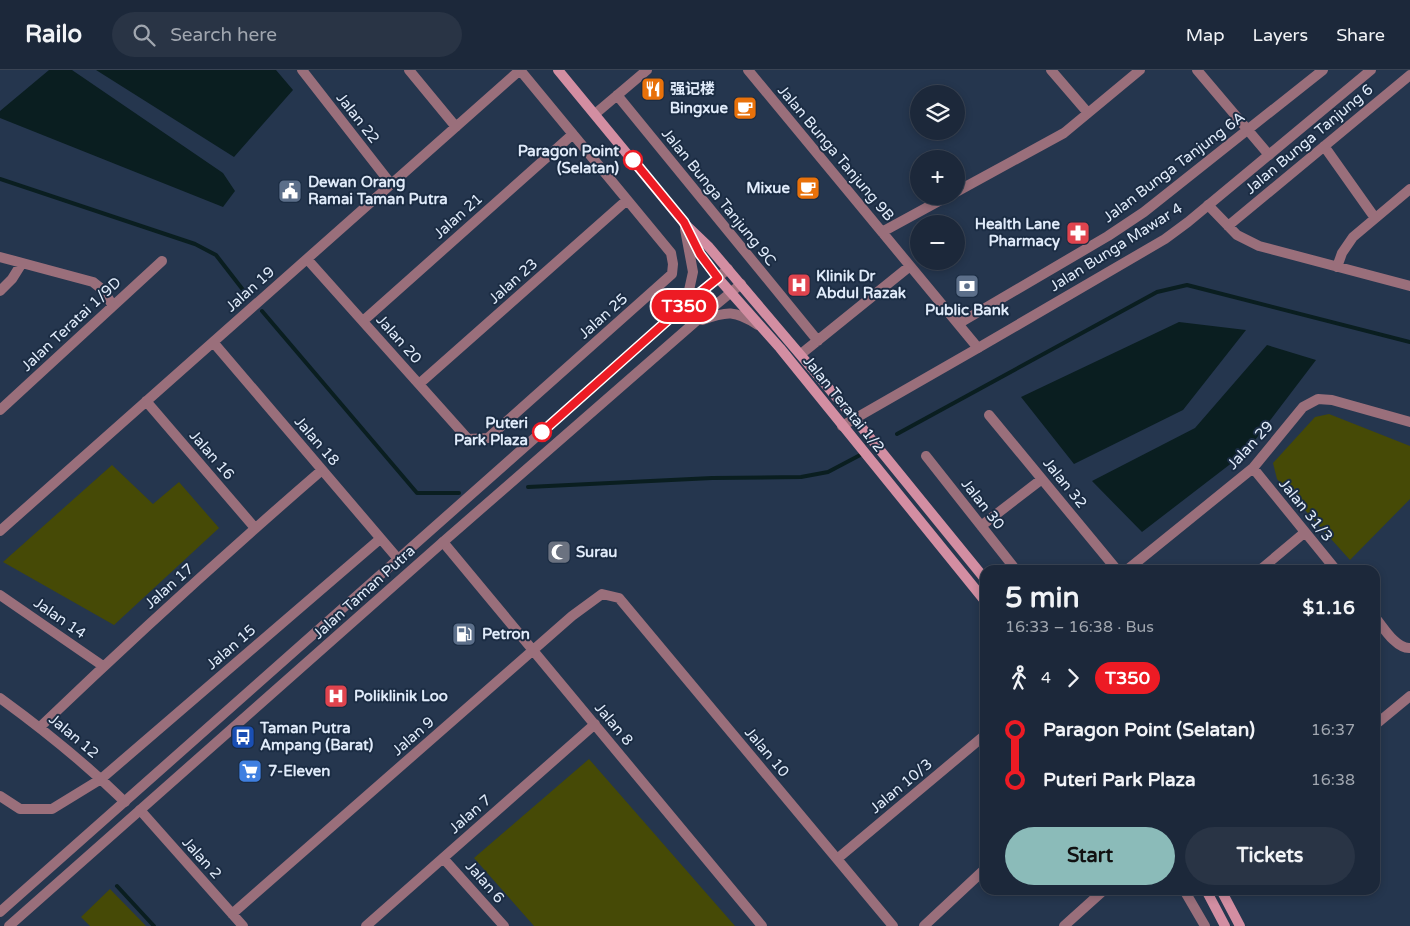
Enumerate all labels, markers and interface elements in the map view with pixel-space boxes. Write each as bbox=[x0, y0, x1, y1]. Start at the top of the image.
search box bbox=[112, 12, 462, 57]
text: Railo bbox=[25, 20, 82, 49]
icon: search bbox=[130, 21, 158, 49]
text: Search here bbox=[170, 24, 277, 46]
text: Map bbox=[1186, 24, 1225, 46]
text: Layers bbox=[1253, 24, 1308, 46]
text: Share bbox=[1336, 24, 1385, 46]
restaurant icon: 强记楼 bbox=[640, 76, 666, 102]
place label: 强记楼 bbox=[670, 80, 715, 98]
street label: Jalan Bunga Tanjung 6 bbox=[1241, 80, 1377, 198]
street label: Jalan Bunga Tanjung 9B bbox=[774, 81, 898, 225]
map controls bbox=[910, 85, 965, 270]
button: layers bbox=[910, 85, 965, 140]
street label: Jalan 22 bbox=[333, 89, 383, 147]
cafe icon: Bingxue bbox=[732, 95, 758, 121]
place label: Bingxue bbox=[670, 99, 729, 118]
street label: Jalan Bunga Tanjung 6A bbox=[1100, 108, 1248, 226]
street label: Jalan Bunga Tanjung 9C bbox=[658, 125, 780, 269]
place label: Paragon Point (Selatan) bbox=[518, 142, 619, 177]
marker: Paragon Point (Selatan) bbox=[623, 150, 643, 170]
button: + bbox=[910, 150, 965, 205]
place label: Dewan Orang Ramai Taman Putra bbox=[308, 173, 448, 208]
cafe icon: Mixue bbox=[795, 175, 821, 201]
public building icon: Dewan Orang Ramai Taman Putra bbox=[277, 178, 303, 204]
place label: Mixue bbox=[746, 179, 790, 197]
street label: Jalan 21 bbox=[430, 189, 486, 243]
street label: Jalan Bunga Mawar 4 bbox=[1046, 199, 1186, 295]
button: − bbox=[910, 215, 965, 270]
place label: Health Lane Pharmacy bbox=[975, 215, 1061, 251]
pharmacy icon: Health Lane Pharmacy bbox=[1065, 220, 1091, 246]
street label: Jalan 23 bbox=[485, 254, 541, 308]
street label: Jalan 19 bbox=[222, 262, 278, 316]
place label: Klinik Dr Abdul Razak bbox=[816, 267, 906, 302]
hospital icon: Klinik Dr Abdul Razak bbox=[786, 272, 812, 298]
street label: Jalan Teratai 1/9D bbox=[17, 273, 125, 375]
bank icon: Public Bank bbox=[954, 273, 980, 299]
street label: Jalan 25 bbox=[575, 289, 631, 343]
line badge: T350 bbox=[649, 290, 719, 322]
text: T350 bbox=[662, 295, 706, 317]
place label: Public Bank bbox=[925, 301, 1009, 319]
street label: Jalan 20 bbox=[372, 311, 426, 367]
street label: Jalan Teratai 1/2 bbox=[800, 352, 888, 456]
street label: Jalan 18 bbox=[291, 413, 343, 469]
place label: Puteri Park Plaza bbox=[454, 414, 528, 449]
street label: Jalan 29 bbox=[1223, 417, 1277, 473]
marker: Puteri Park Plaza bbox=[532, 422, 552, 442]
street label: Jalan 16 bbox=[186, 427, 238, 483]
street label: Jalan 32 bbox=[1039, 454, 1091, 512]
street label: Jalan 30 bbox=[958, 475, 1008, 533]
street label: Jalan 31/3 bbox=[1275, 475, 1337, 545]
mosque icon: Surau bbox=[546, 539, 572, 565]
street label: Jalan Taman Putra bbox=[309, 541, 419, 643]
place label: Surau bbox=[576, 543, 618, 561]
street label: Jalan 17 bbox=[141, 559, 197, 613]
text: 5 min bbox=[1005, 581, 1080, 615]
street label: Jalan 14 bbox=[30, 594, 90, 642]
text: $1.16 bbox=[1303, 597, 1355, 619]
text: 16:33 – 16:38 · Bus bbox=[1005, 617, 1154, 637]
street label: Jalan 15 bbox=[203, 621, 259, 673]
fuel station icon: Petron bbox=[451, 621, 477, 647]
place label: Petron bbox=[482, 625, 530, 643]
icon: walk bbox=[1005, 664, 1033, 692]
icon: forward bbox=[1059, 664, 1087, 692]
text: T350 bbox=[1105, 667, 1150, 689]
text: 4 bbox=[1041, 668, 1051, 688]
hospital icon: Poliklinik Loo bbox=[323, 683, 349, 709]
place label: Poliklinik Loo bbox=[354, 687, 448, 705]
street label: Jalan 8 bbox=[591, 699, 637, 749]
street label: Jalan 12 bbox=[45, 710, 103, 762]
street label: Jalan 9 bbox=[388, 713, 438, 759]
place label: Taman Putra Ampang (Barat) bbox=[259, 719, 374, 755]
text: Paragon Point (Selatan) bbox=[1043, 719, 1255, 741]
text: 16:37 bbox=[1311, 720, 1355, 740]
street label: Jalan 10 bbox=[741, 723, 793, 781]
bus stop icon: Taman Putra Ampang (Barat) bbox=[230, 724, 256, 750]
street label: Jalan 10/3 bbox=[866, 755, 936, 817]
supermarket icon: 7-Eleven bbox=[237, 758, 263, 784]
place label: 7-Eleven bbox=[268, 762, 330, 780]
text: Puteri Park Plaza bbox=[1043, 769, 1196, 791]
text: 16:38 bbox=[1311, 770, 1355, 790]
street label: Jalan 7 bbox=[445, 791, 495, 837]
button: Start bbox=[1005, 827, 1175, 885]
button: Tickets bbox=[1185, 827, 1355, 885]
street label: Jalan 2 bbox=[179, 833, 225, 883]
street label: Jalan 6 bbox=[462, 857, 508, 907]

